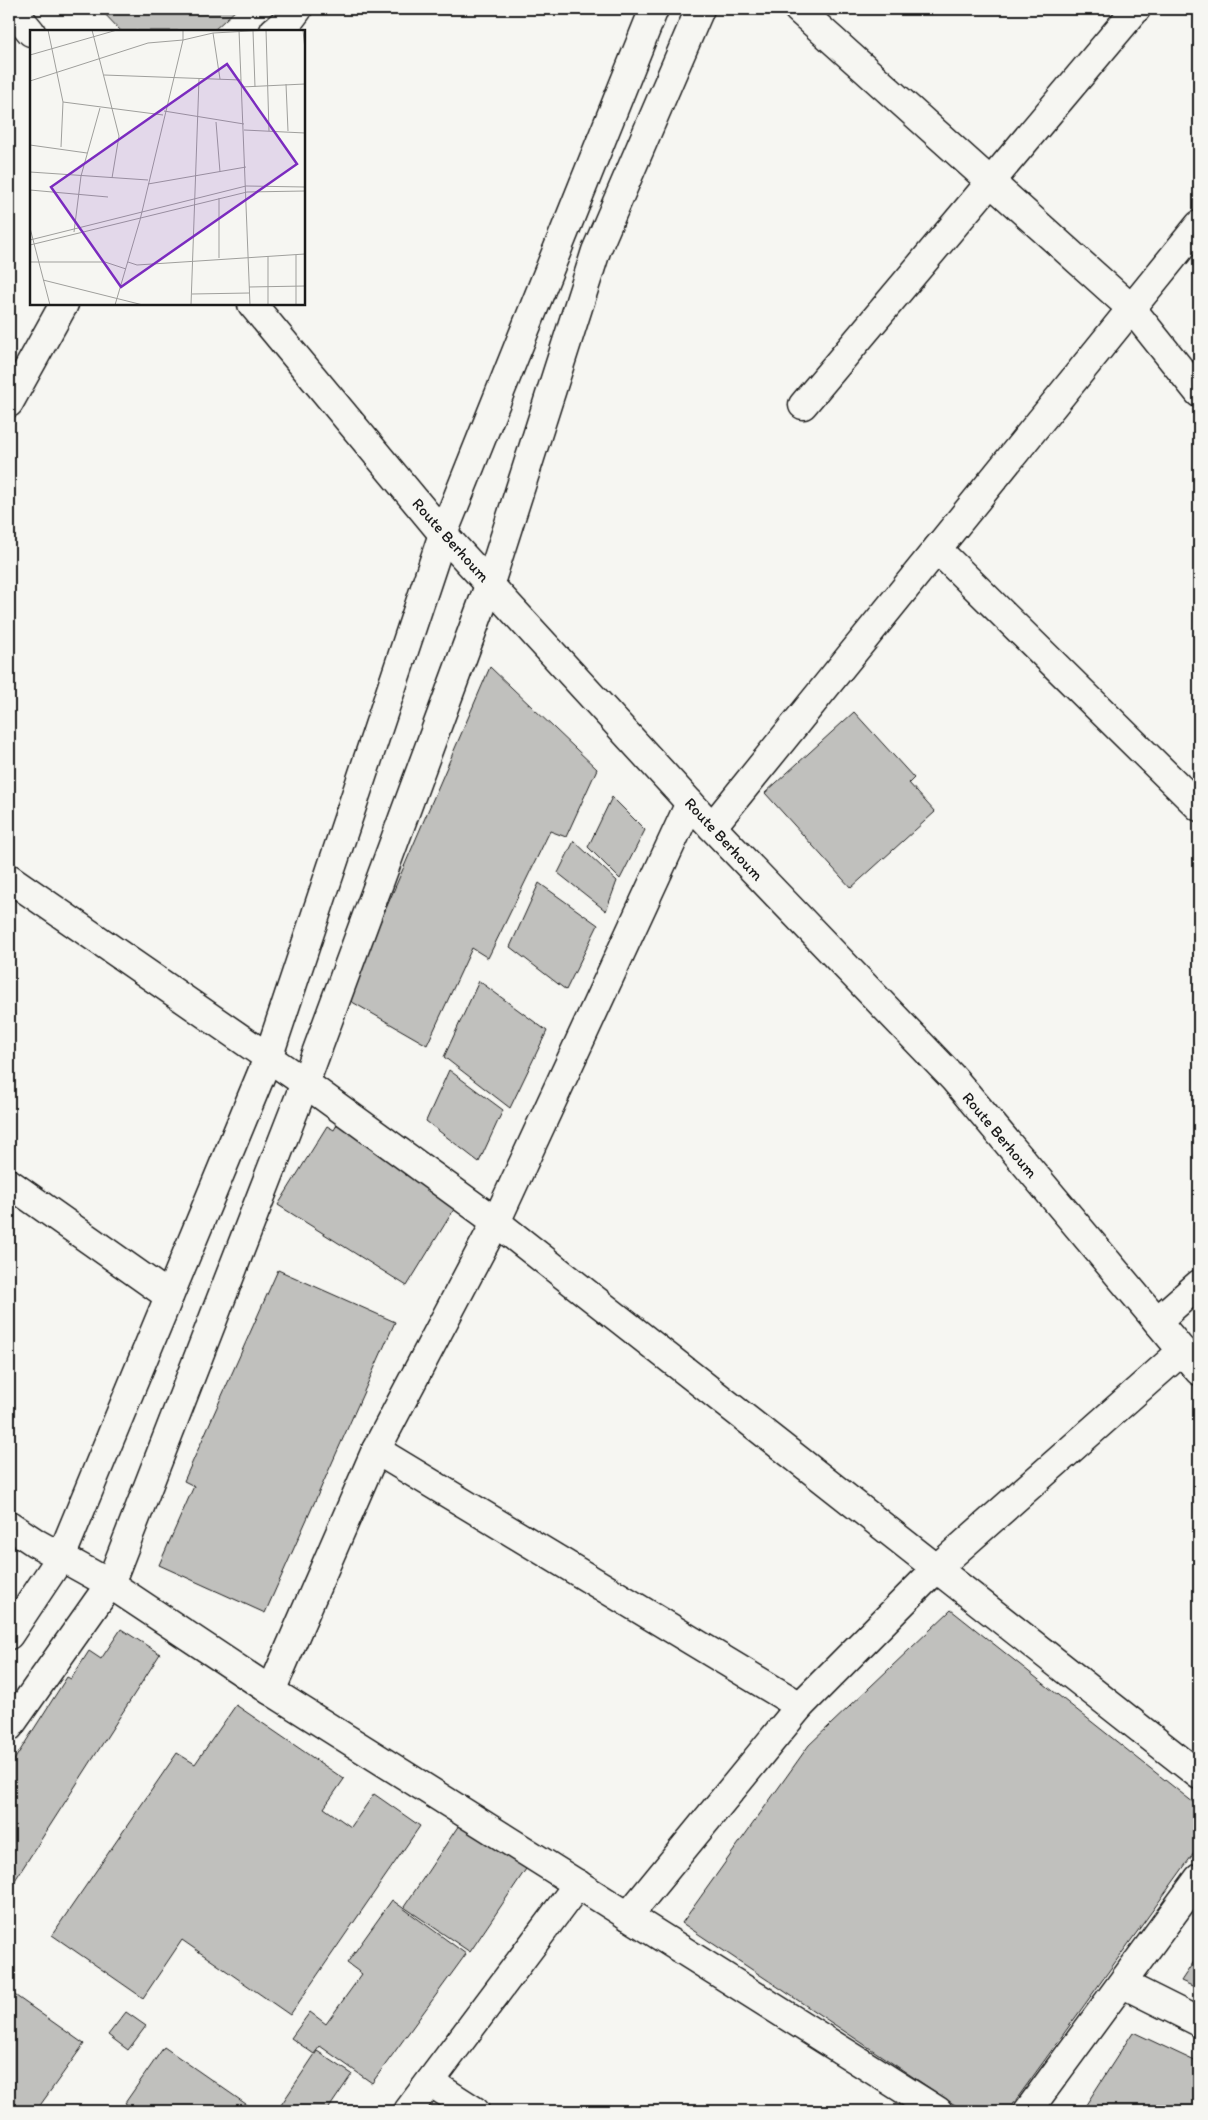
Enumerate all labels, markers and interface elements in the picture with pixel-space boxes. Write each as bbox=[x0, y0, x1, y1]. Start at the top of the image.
inset map bbox=[30, 30, 305, 305]
street label: Route Berhoum bbox=[408, 494, 494, 586]
street label: Route Berhoum bbox=[681, 794, 768, 885]
street label: Route Berhoum bbox=[958, 1088, 1042, 1182]

